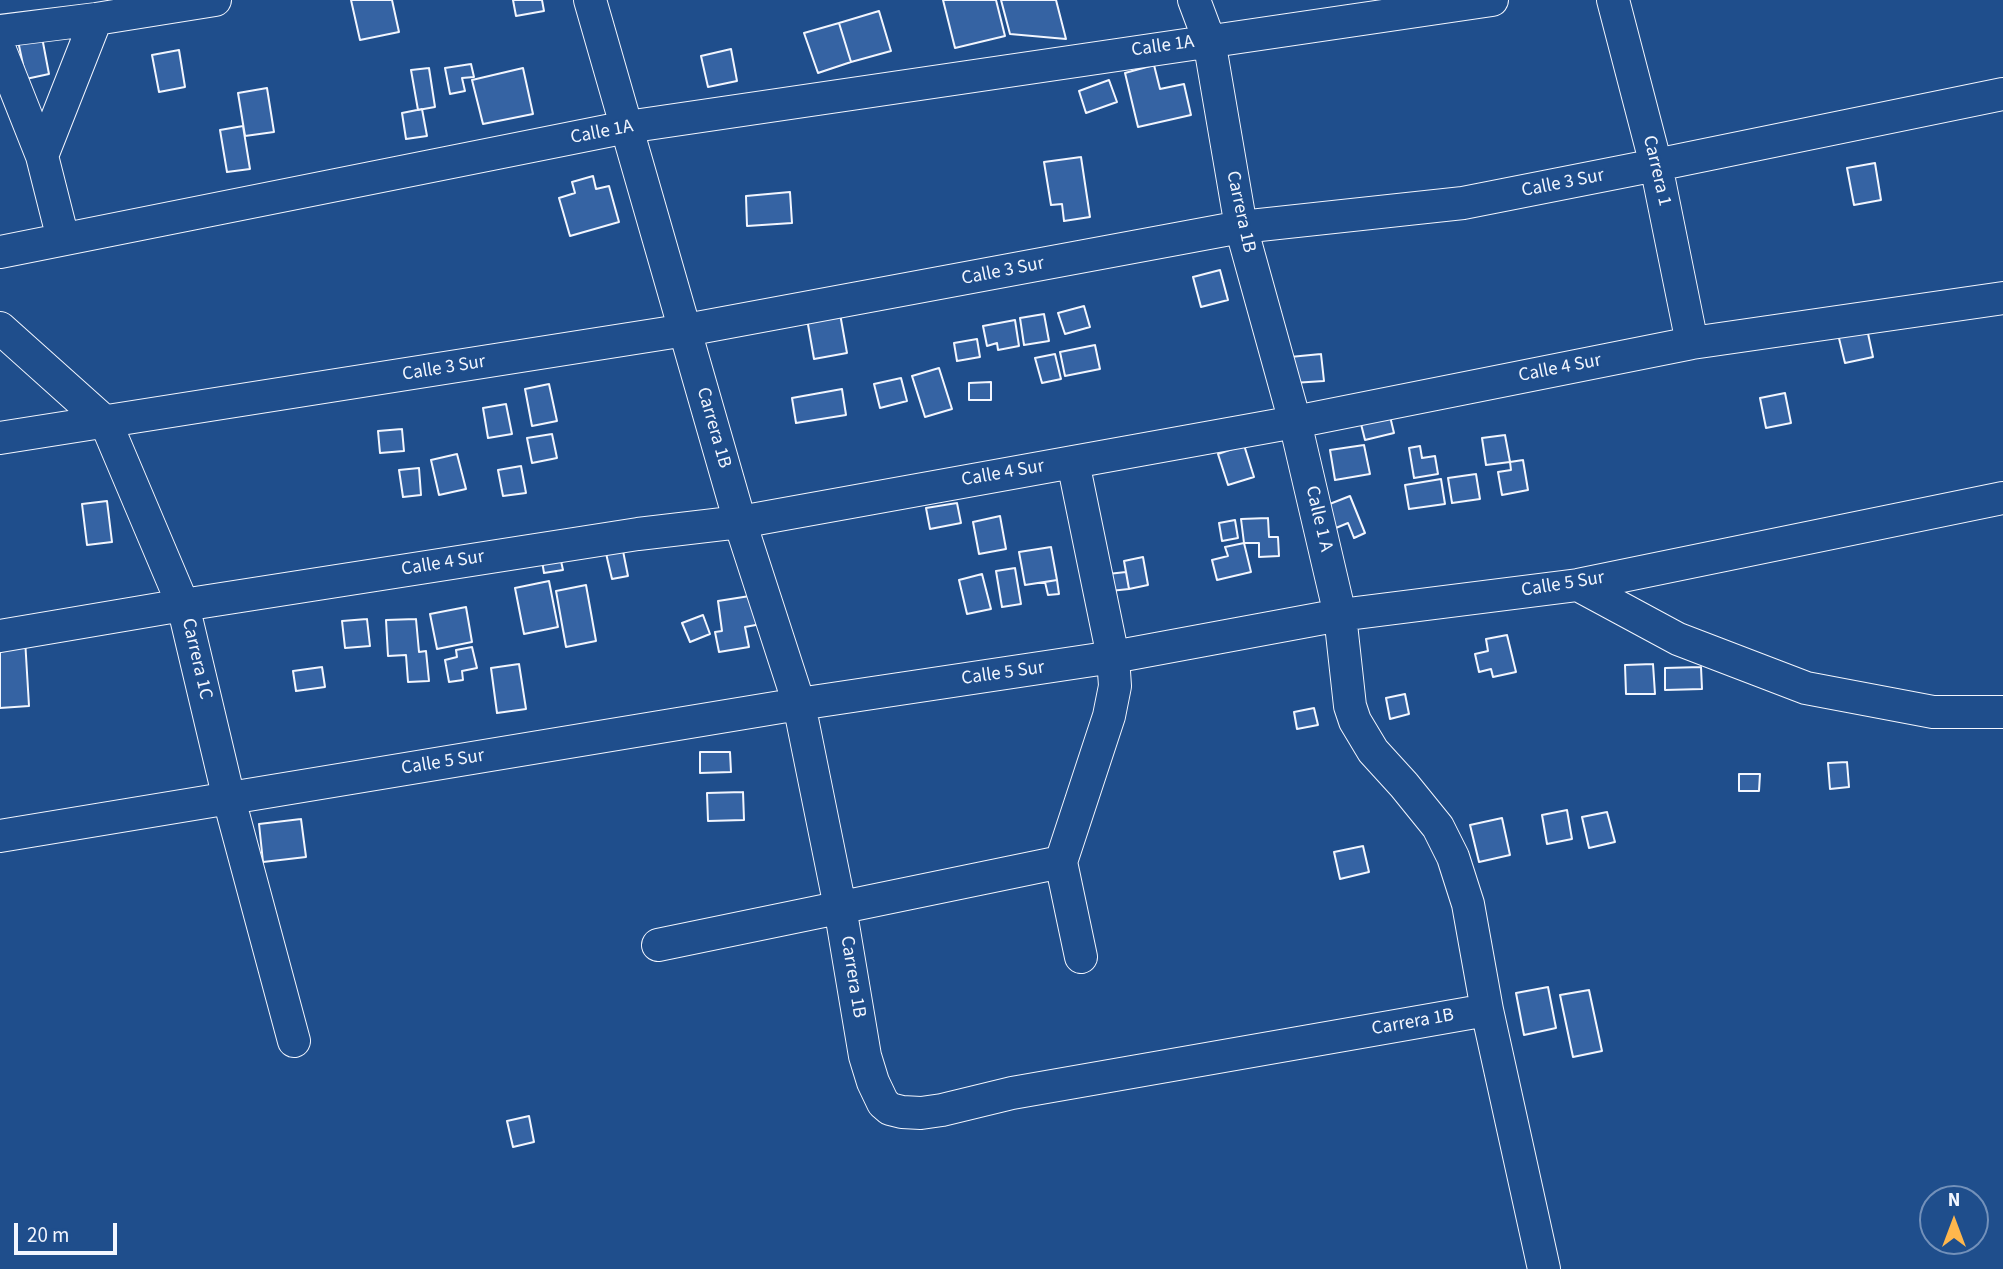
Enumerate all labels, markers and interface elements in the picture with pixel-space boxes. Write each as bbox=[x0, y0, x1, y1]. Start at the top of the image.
street label: Calle 1A bbox=[1130, 31, 1196, 63]
street label: Calle 1A bbox=[569, 116, 635, 150]
street label: Carrera 1 bbox=[1637, 133, 1675, 209]
street label: Calle 3 Sur bbox=[1520, 165, 1606, 203]
street label: Carrera 1B bbox=[1220, 169, 1260, 255]
street label: Calle 3 Sur bbox=[960, 253, 1046, 291]
street label: Calle 4 Sur bbox=[1517, 350, 1603, 388]
street label: Calle 3 Sur bbox=[401, 351, 487, 387]
street label: Carrera 1B bbox=[691, 385, 735, 471]
street label: Calle 4 Sur bbox=[960, 456, 1046, 492]
street label: Calle 1 A bbox=[1299, 484, 1337, 554]
street label: Calle 4 Sur bbox=[400, 546, 486, 582]
street label: Calle 5 Sur bbox=[1520, 567, 1606, 603]
street label: Carrera 1C bbox=[176, 616, 216, 702]
street label: Calle 5 Sur bbox=[960, 657, 1046, 691]
street label: Calle 5 Sur bbox=[400, 745, 486, 781]
street label: Carrera 1B bbox=[834, 934, 870, 1020]
street label: Carrera 1B bbox=[1370, 1005, 1456, 1041]
north arrow bbox=[1919, 1185, 1989, 1255]
text: N bbox=[1948, 1187, 1960, 1214]
scale bar bbox=[18, 1210, 121, 1254]
text: 20 m bbox=[27, 1220, 69, 1250]

